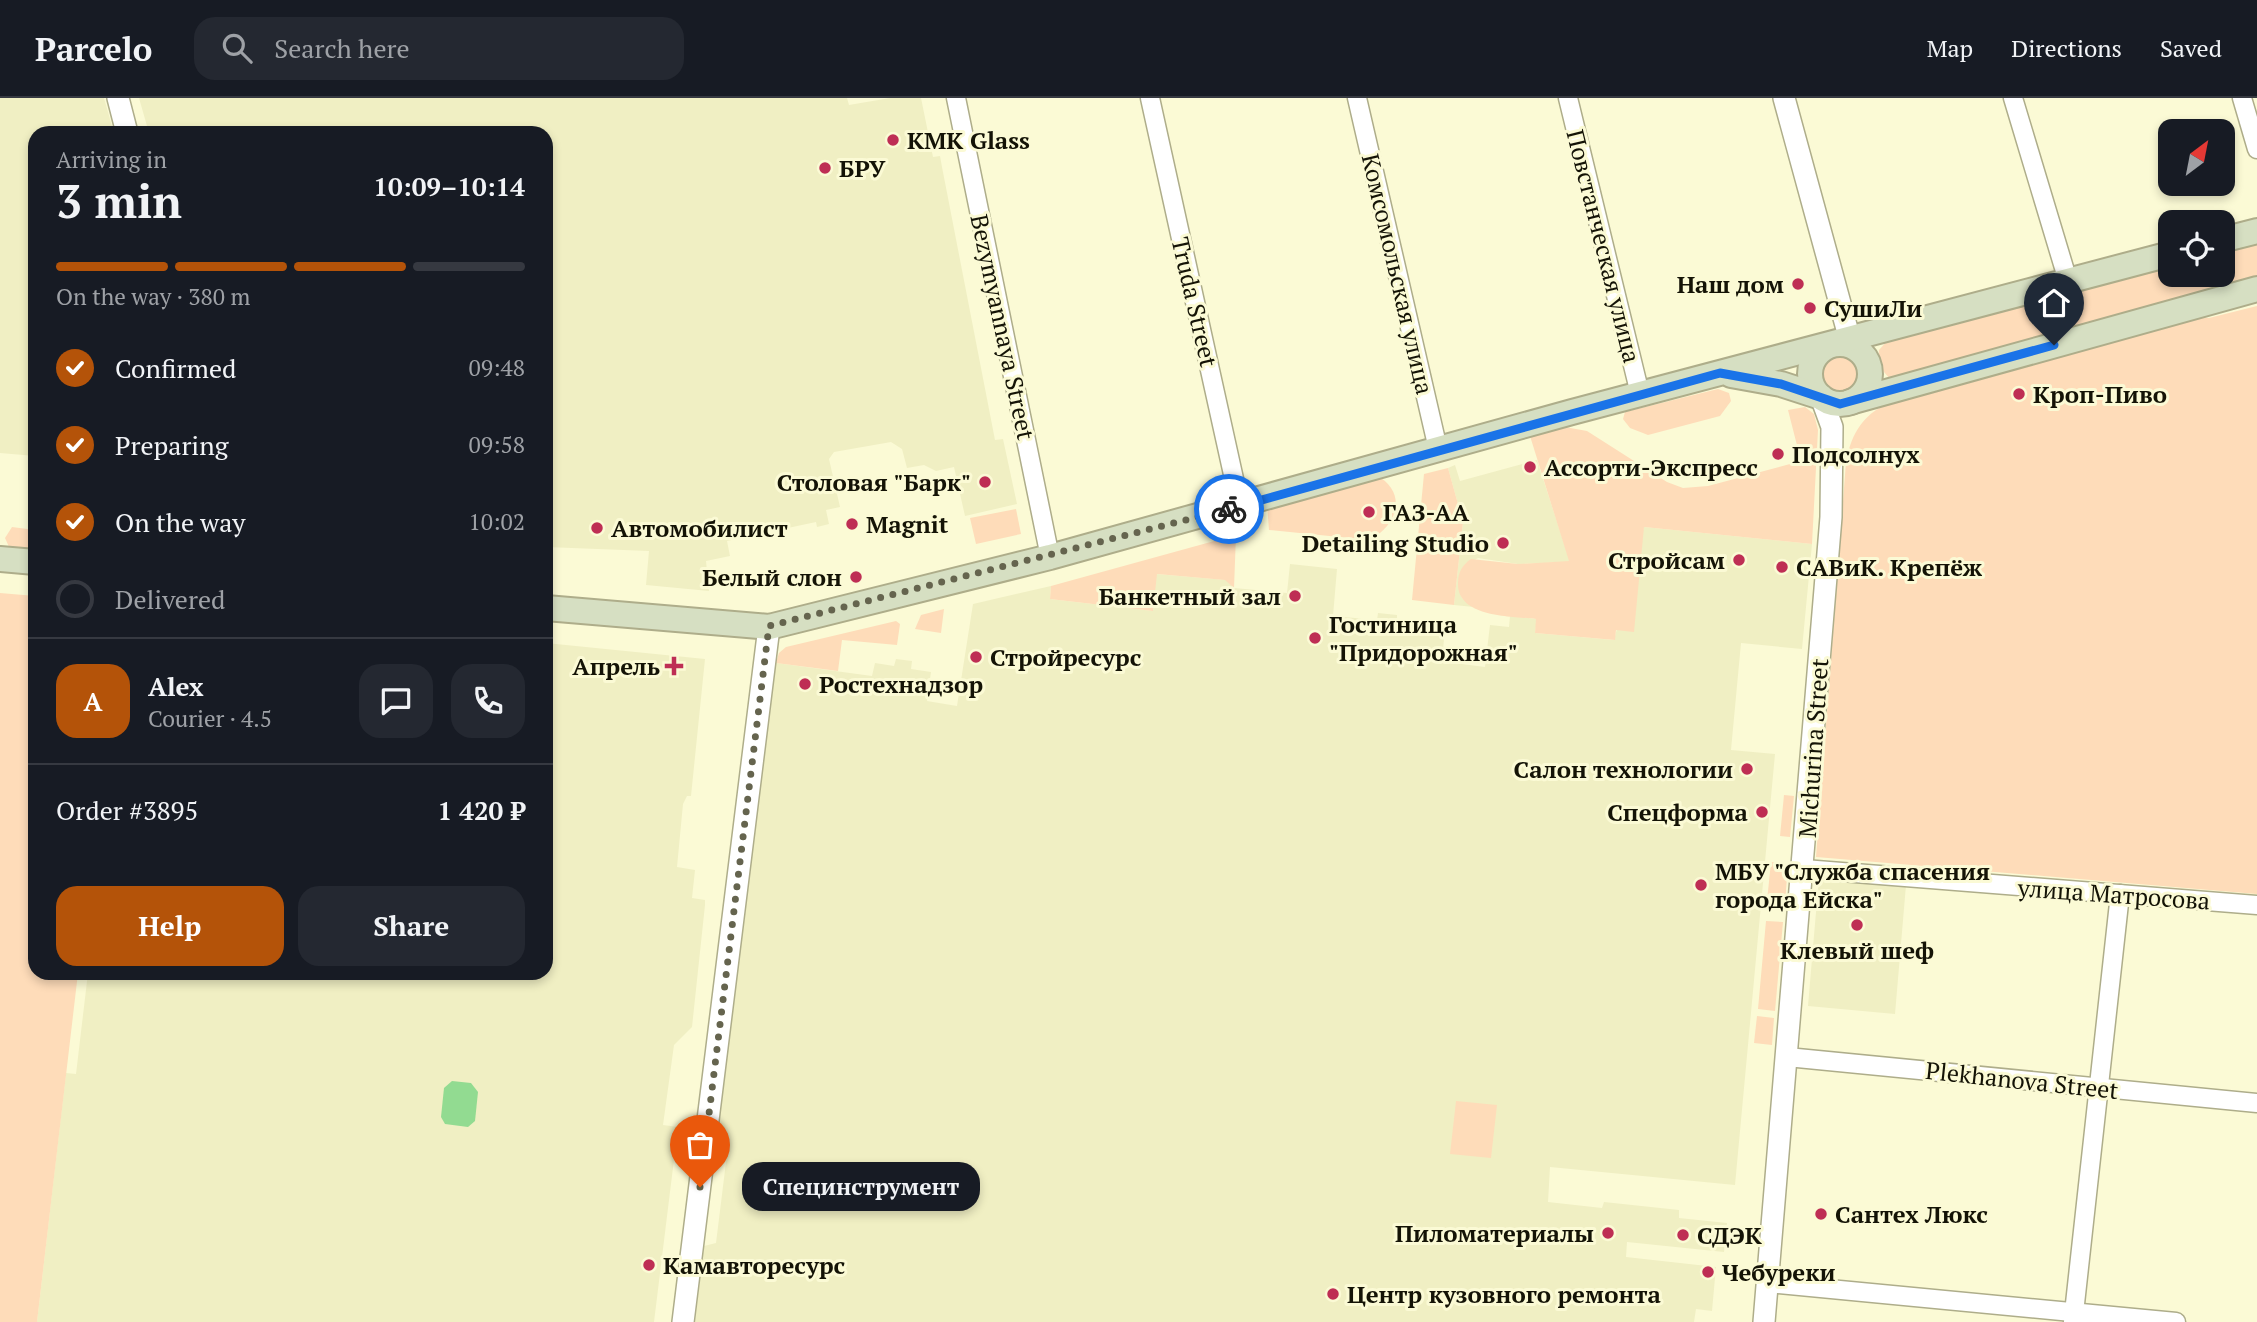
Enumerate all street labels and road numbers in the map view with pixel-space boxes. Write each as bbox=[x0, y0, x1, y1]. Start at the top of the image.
street label: Повстанческая улица bbox=[1560, 126, 1648, 366]
street label: Комсомольская улица bbox=[1355, 151, 1441, 397]
street label: Bezymyannaya Street bbox=[963, 211, 1043, 443]
street label: Truda Street bbox=[1165, 234, 1226, 370]
street label: Michurina Street bbox=[1791, 657, 1835, 839]
street label: улица Матросова bbox=[2016, 871, 2211, 917]
street label: Plekhanova Street bbox=[1924, 1054, 2120, 1106]

